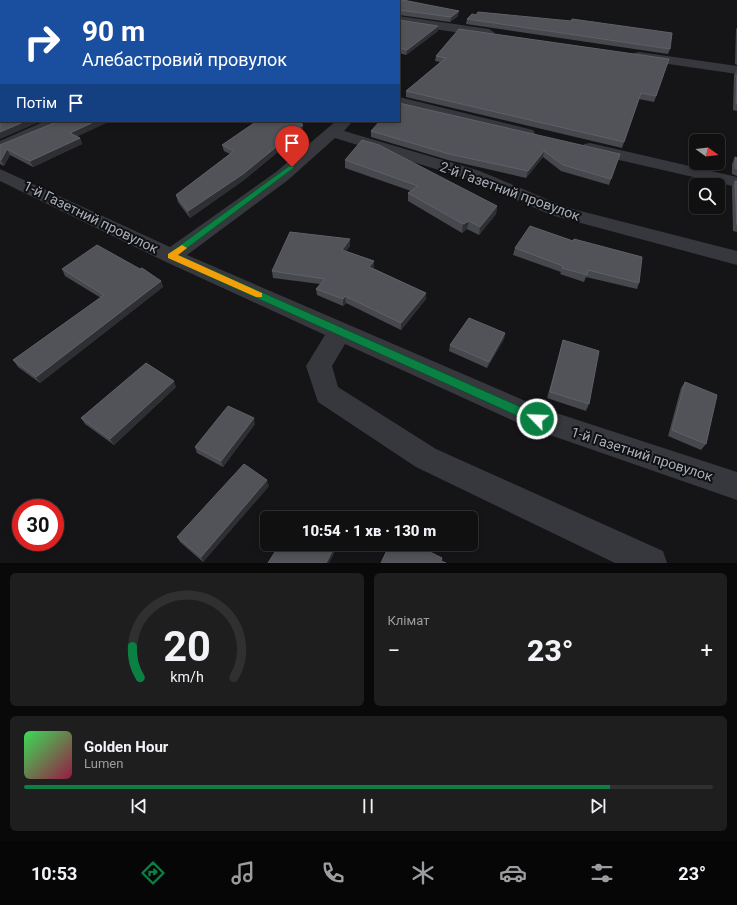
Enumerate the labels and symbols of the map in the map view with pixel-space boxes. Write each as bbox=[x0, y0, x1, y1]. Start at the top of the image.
pin bbox=[275, 126, 309, 167]
north arrow bbox=[689, 134, 725, 170]
street label: 2-й Газетний провулок bbox=[438, 158, 583, 224]
street label: 1-й Газетний провулок bbox=[21, 177, 161, 257]
position arrow bbox=[516, 398, 558, 440]
street label: 1-й Газетний провулок bbox=[569, 424, 715, 485]
speed limit sign: 30 bbox=[12, 499, 64, 551]

